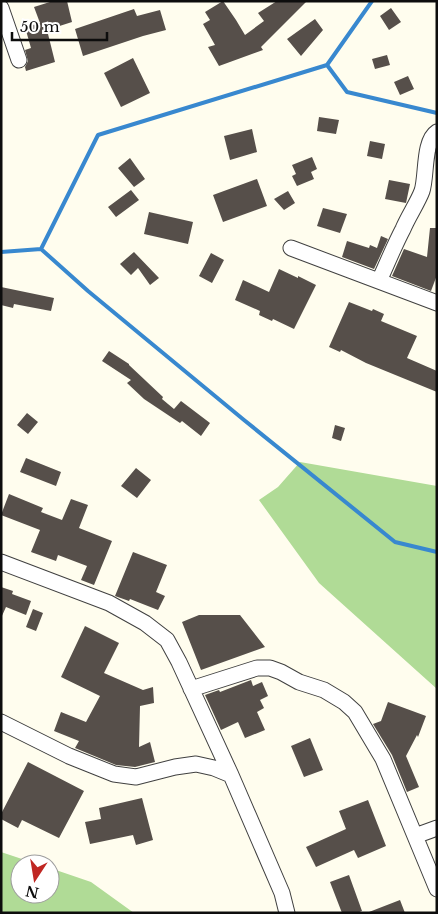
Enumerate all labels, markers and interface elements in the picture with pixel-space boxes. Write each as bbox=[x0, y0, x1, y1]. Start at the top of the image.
scale bar bbox=[12, 10, 108, 42]
text: 50 m bbox=[20, 17, 60, 36]
north arrow bbox=[10, 854, 60, 904]
text: N bbox=[24, 882, 41, 902]

